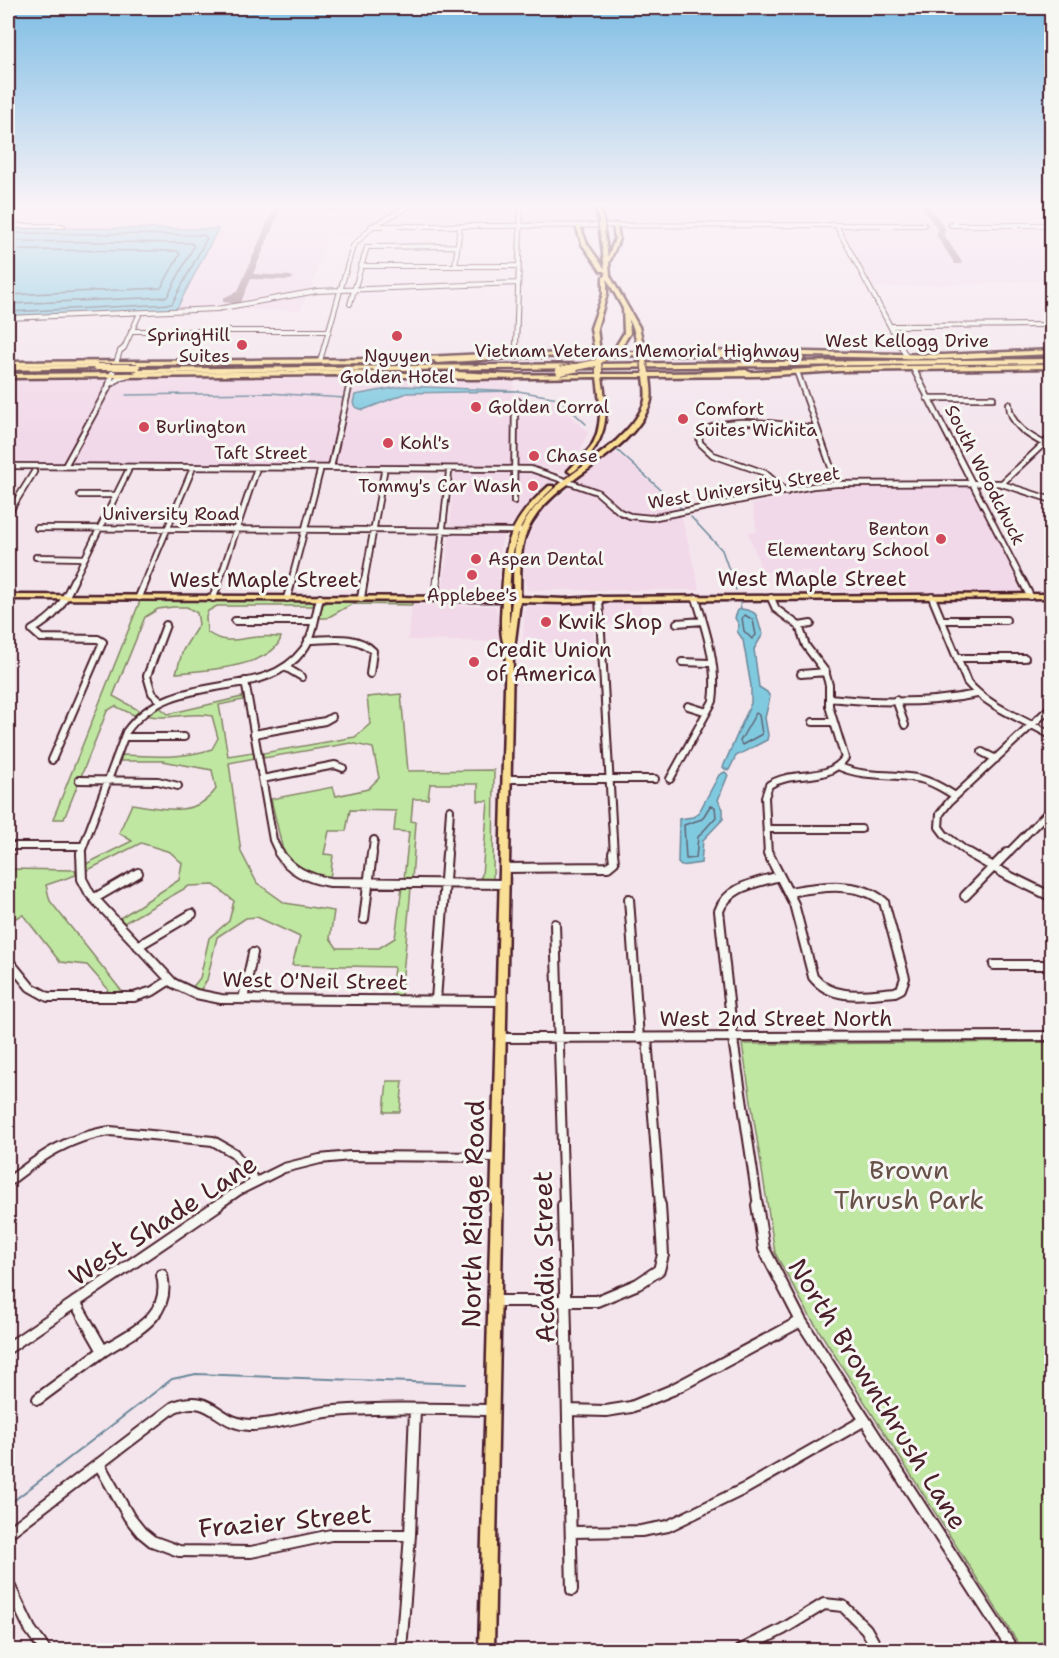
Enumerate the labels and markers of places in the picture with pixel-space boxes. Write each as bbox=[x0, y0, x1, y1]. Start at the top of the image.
place label: SpringHill Suites bbox=[147, 323, 231, 368]
marker: Nguyen Golden Hotel bbox=[390, 329, 404, 343]
marker: SpringHill Suites bbox=[235, 338, 249, 352]
place label: Nguyen Golden Hotel bbox=[340, 344, 455, 389]
place label: Golden Corral bbox=[488, 395, 610, 419]
place label: Comfort Suites Wichita bbox=[695, 397, 817, 442]
marker: Golden Corral bbox=[469, 400, 483, 414]
marker: Comfort Suites Wichita bbox=[676, 412, 690, 426]
place label: Burlington bbox=[156, 415, 246, 439]
marker: Burlington bbox=[137, 420, 151, 434]
place label: Kohl's bbox=[400, 431, 450, 455]
marker: Kohl's bbox=[381, 436, 395, 450]
place label: Chase bbox=[546, 444, 598, 468]
marker: Chase bbox=[527, 449, 541, 463]
place label: Tommy's Car Wash bbox=[358, 474, 521, 498]
marker: Tommy's Car Wash bbox=[526, 479, 540, 493]
place label: Benton Elementary School bbox=[767, 517, 930, 562]
marker: Benton Elementary School bbox=[934, 532, 948, 546]
place label: Aspen Dental bbox=[488, 547, 604, 571]
marker: Aspen Dental bbox=[469, 552, 483, 566]
marker: Applebee's bbox=[465, 568, 479, 582]
place label: Applebee's bbox=[427, 583, 517, 607]
place label: Kwik Shop bbox=[558, 608, 662, 636]
marker: Kwik Shop bbox=[539, 615, 553, 629]
place label: Credit Union of America bbox=[486, 636, 612, 688]
marker: Credit Union of America bbox=[467, 655, 481, 669]

